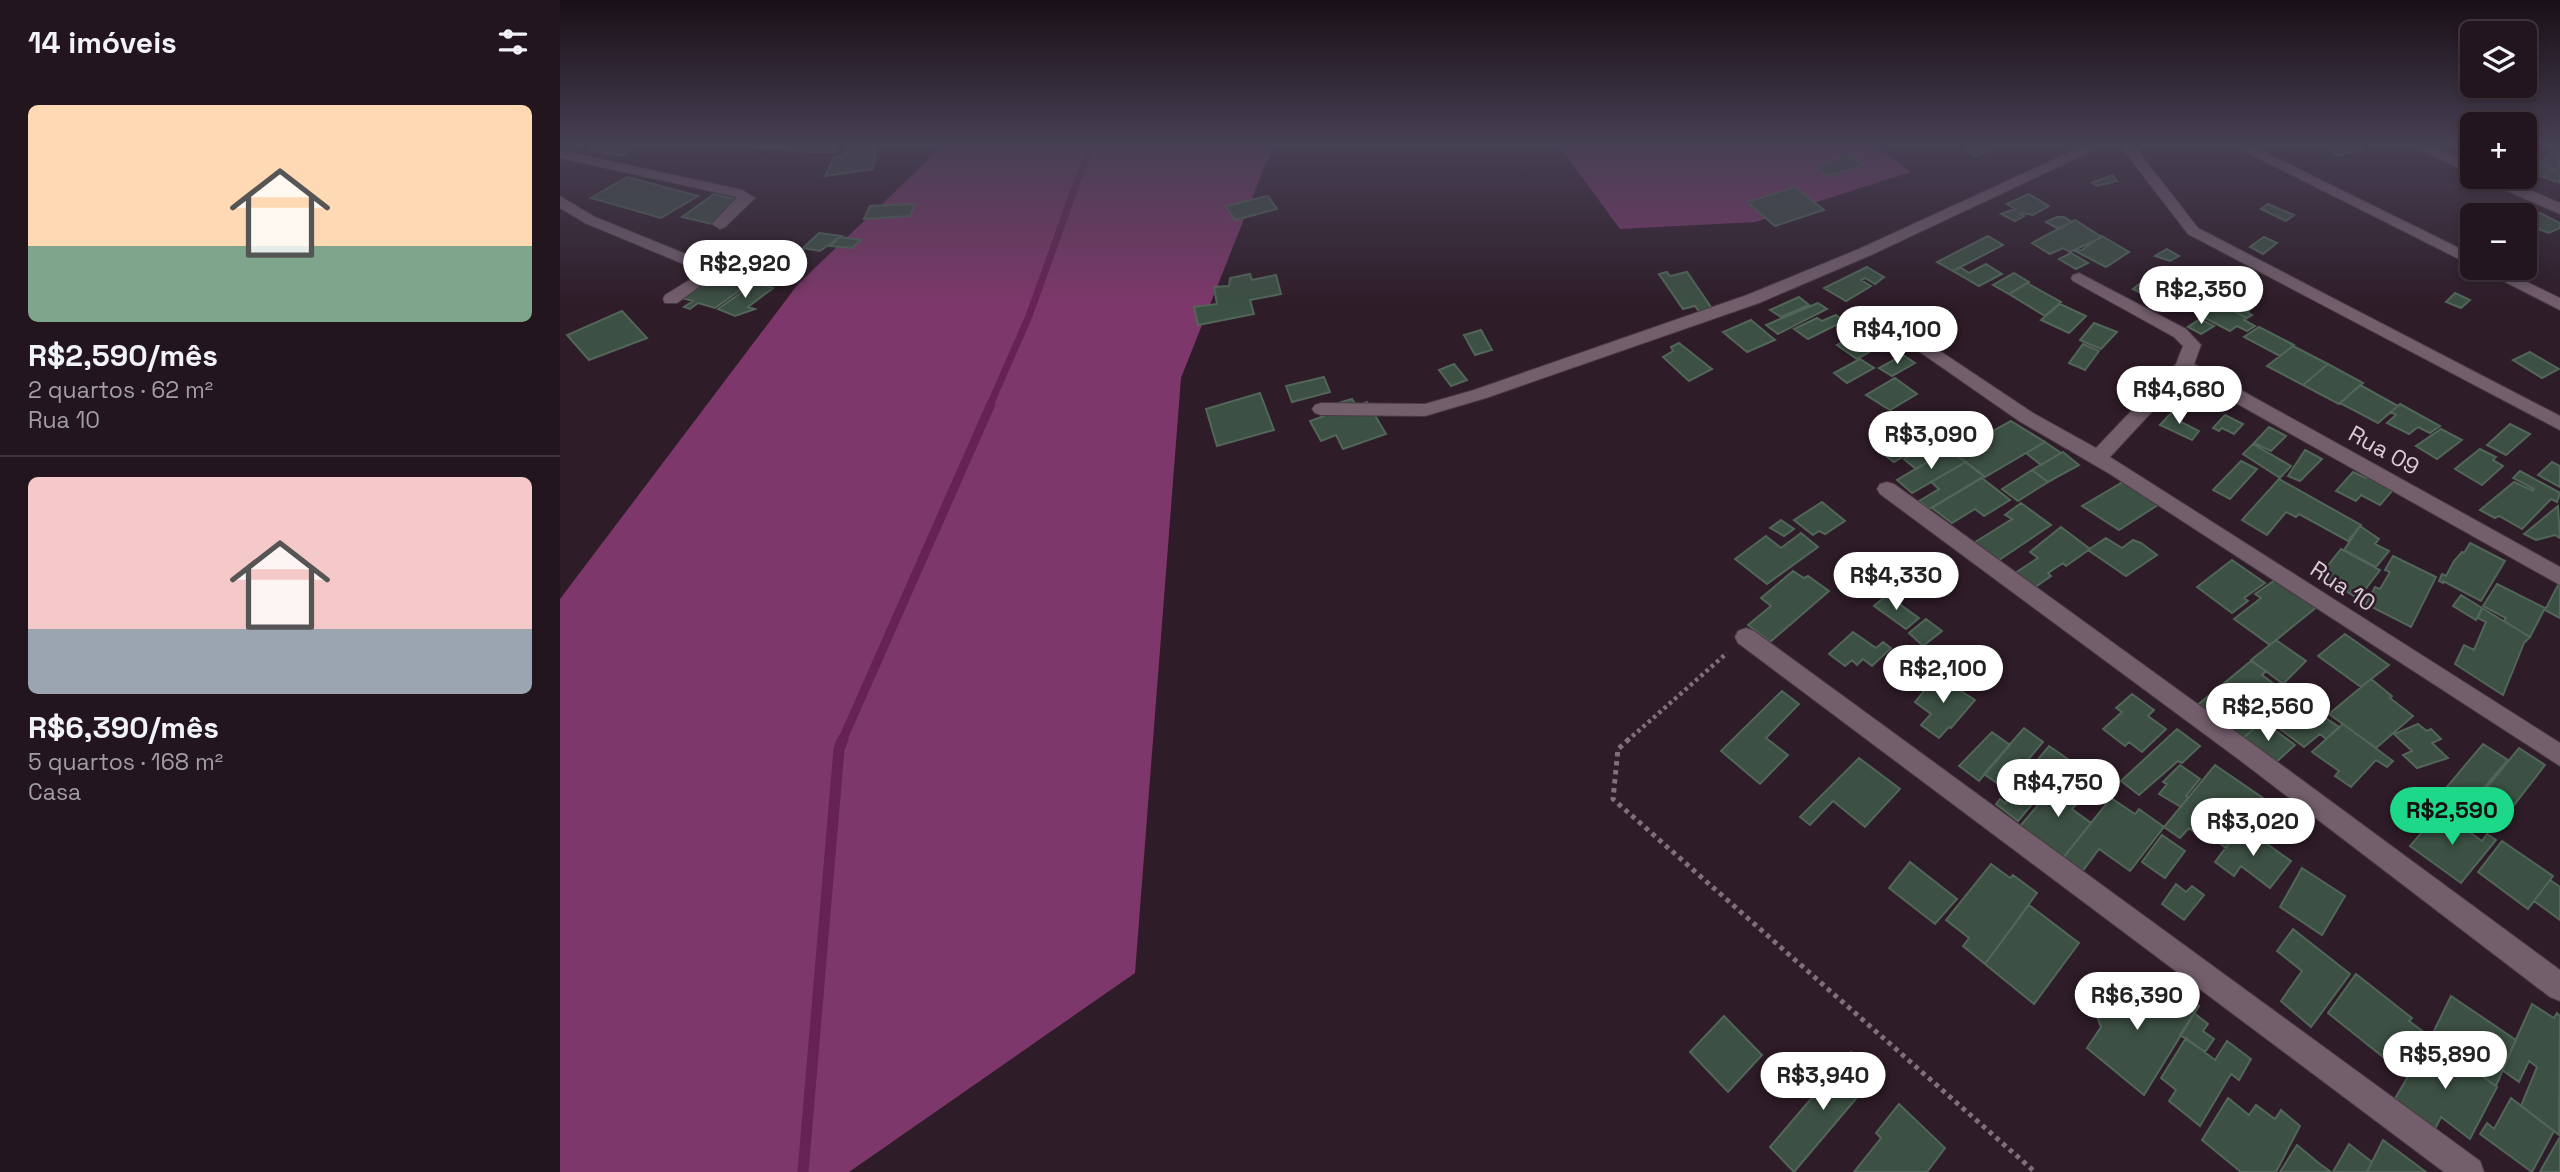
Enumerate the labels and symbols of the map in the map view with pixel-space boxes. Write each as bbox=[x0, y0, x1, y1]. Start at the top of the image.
pin: R$2,920 bbox=[680, 240, 810, 300]
pin: R$2,350 bbox=[2136, 266, 2266, 326]
pin: R$4,100 bbox=[1832, 306, 1962, 366]
pin: R$4,680 bbox=[2114, 366, 2244, 426]
pin: R$3,090 bbox=[1866, 412, 1996, 471]
street label: Rua 09 bbox=[2343, 418, 2425, 482]
pin: R$4,330 bbox=[1831, 552, 1961, 612]
street label: Rua 10 bbox=[2305, 554, 2381, 618]
pin: R$2,100 bbox=[1878, 646, 2008, 705]
pin: R$2,560 bbox=[2203, 684, 2333, 743]
pin: R$4,750 bbox=[1993, 760, 2123, 819]
pin: R$2,590 bbox=[2387, 788, 2517, 847]
pin: R$3,020 bbox=[2188, 798, 2318, 858]
pin: R$6,390 bbox=[2072, 972, 2202, 1032]
pin: R$5,890 bbox=[2380, 1032, 2510, 1091]
pin: R$3,940 bbox=[1758, 1052, 1888, 1112]

